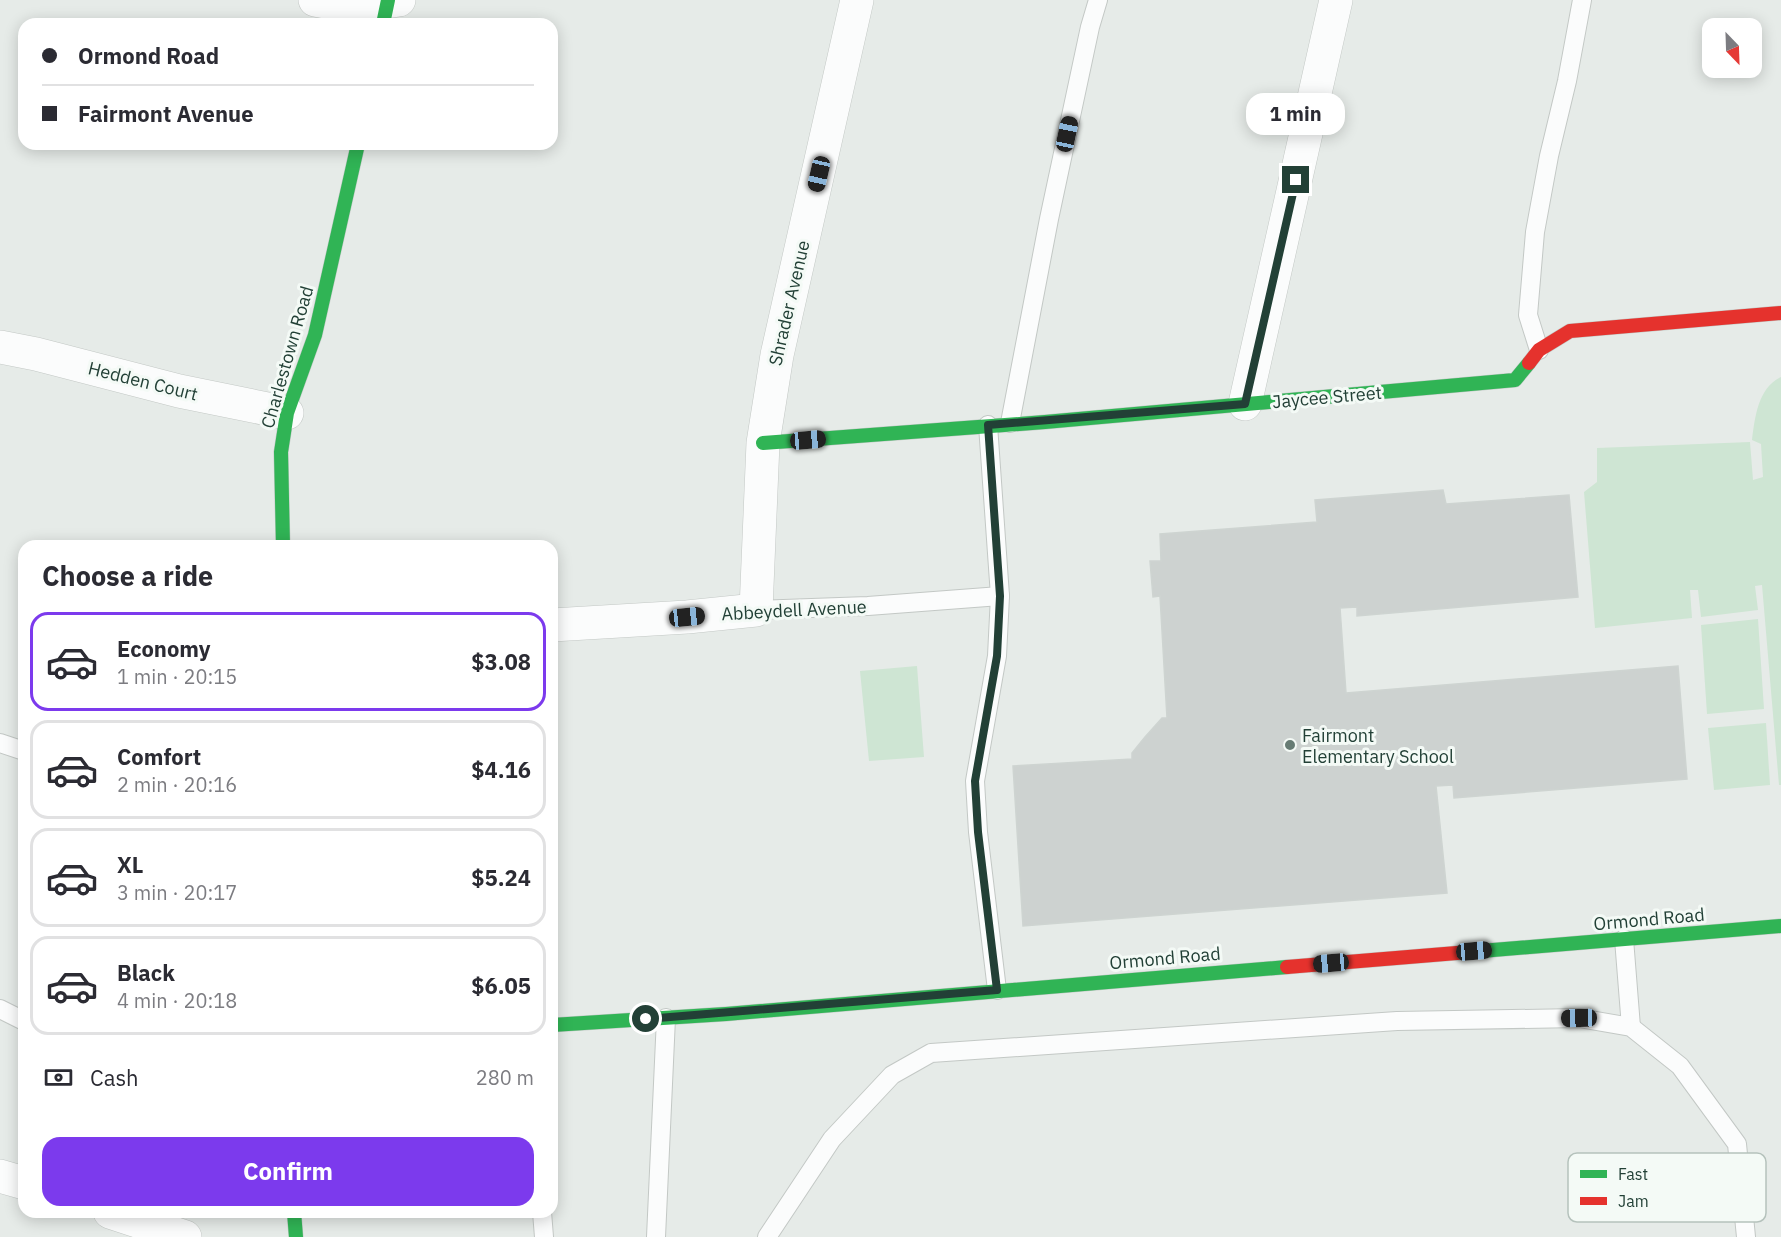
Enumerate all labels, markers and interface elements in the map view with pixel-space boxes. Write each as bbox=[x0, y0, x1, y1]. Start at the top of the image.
north arrow bbox=[1702, 18, 1762, 78]
map controls bbox=[1702, 18, 1762, 78]
text: Ormond Road bbox=[78, 41, 219, 70]
callout: 1 min bbox=[1246, 93, 1346, 135]
text: Fairmont Avenue bbox=[78, 99, 254, 128]
text: 1 min bbox=[1269, 100, 1322, 127]
car bbox=[1054, 115, 1080, 153]
car bbox=[806, 154, 832, 194]
route end bbox=[1282, 166, 1309, 193]
street label: Shrader Avenue bbox=[763, 238, 815, 368]
street label: Charlestown Road bbox=[256, 283, 318, 431]
street label: Hedden Court bbox=[86, 356, 200, 406]
street label: Jaycee Street bbox=[1271, 381, 1383, 413]
car bbox=[789, 429, 827, 451]
text: Choose a ride bbox=[42, 558, 213, 593]
street label: Abbeydell Avenue bbox=[721, 595, 867, 625]
car bbox=[668, 606, 706, 628]
text: Economy bbox=[117, 634, 211, 663]
icon: car bbox=[45, 635, 99, 689]
text: $3.08 bbox=[471, 647, 531, 676]
text: 1 min · 20:15 bbox=[117, 663, 237, 690]
place label: Fairmont Elementary School bbox=[1302, 724, 1454, 768]
marker: Fairmont Elementary School bbox=[1283, 738, 1297, 752]
text: Comfort bbox=[117, 742, 201, 771]
icon: car bbox=[45, 743, 99, 797]
text: $4.16 bbox=[471, 755, 531, 784]
text: 2 min · 20:16 bbox=[117, 771, 237, 798]
text: XL bbox=[117, 850, 143, 879]
icon: car bbox=[45, 851, 99, 905]
text: $5.24 bbox=[471, 863, 531, 892]
text: 3 min · 20:17 bbox=[117, 879, 237, 906]
street label: Ormond Road bbox=[1592, 903, 1706, 935]
car bbox=[1455, 940, 1493, 962]
street label: Ormond Road bbox=[1108, 942, 1222, 974]
car bbox=[1312, 952, 1350, 974]
text: Black bbox=[117, 958, 175, 987]
icon: car bbox=[45, 959, 99, 1013]
text: $6.05 bbox=[471, 971, 531, 1000]
text: 4 min · 20:18 bbox=[117, 987, 237, 1014]
route start bbox=[632, 1005, 659, 1032]
car bbox=[1561, 1009, 1597, 1027]
icon: cash bbox=[42, 1061, 75, 1094]
text: Cash bbox=[90, 1063, 139, 1092]
text: 280 m bbox=[476, 1064, 534, 1091]
button: Confirm bbox=[42, 1137, 534, 1206]
legend bbox=[1568, 1153, 1766, 1222]
text: Fast bbox=[1618, 1164, 1648, 1184]
text: Jam bbox=[1618, 1191, 1649, 1211]

